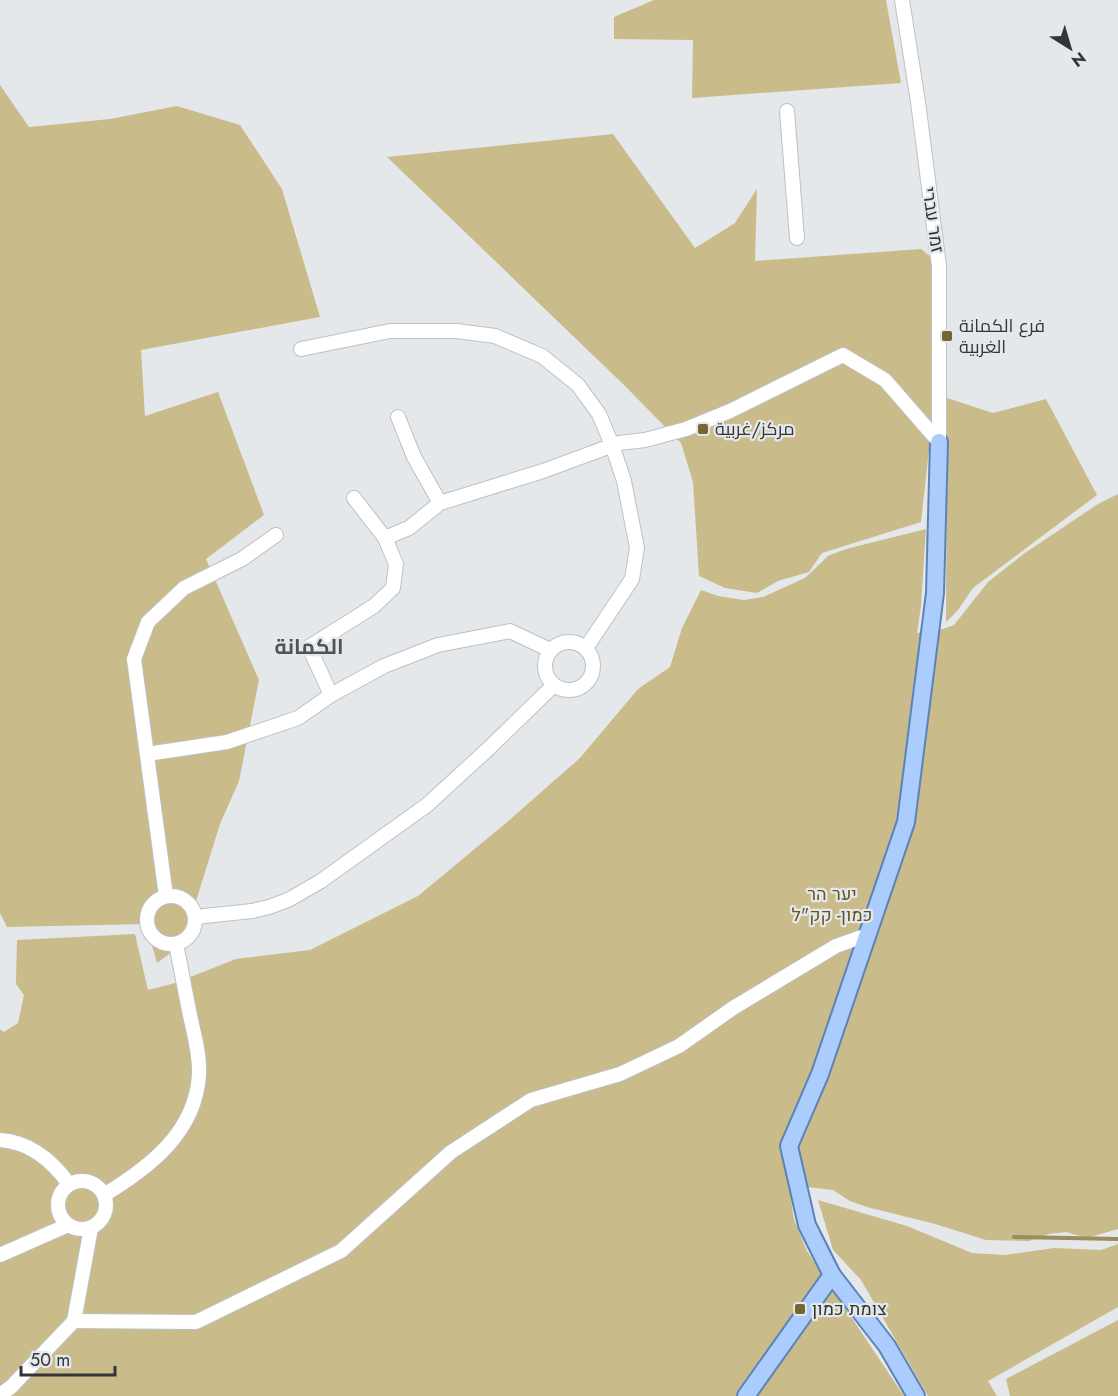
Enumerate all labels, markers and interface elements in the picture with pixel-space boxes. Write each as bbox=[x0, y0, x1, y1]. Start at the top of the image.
north arrow bbox=[1040, 18, 1100, 78]
text: N bbox=[1067, 47, 1091, 73]
street label: זמר עברי bbox=[916, 185, 950, 255]
place label: فرع الكمانة الغربية bbox=[959, 313, 1045, 360]
marker: فرع الكمانة الغربية bbox=[940, 329, 954, 343]
place label: مركز/غربية bbox=[715, 416, 794, 442]
marker: مركز/غربية bbox=[696, 422, 710, 436]
district label: الكمانة bbox=[274, 632, 344, 662]
park label: יער הר כמון- קק"ל bbox=[792, 881, 872, 928]
place label: צומת כמון bbox=[812, 1296, 887, 1322]
marker: צומת כמון bbox=[793, 1302, 807, 1316]
scale bar bbox=[21, 1339, 116, 1377]
text: 50 m bbox=[30, 1347, 70, 1373]

